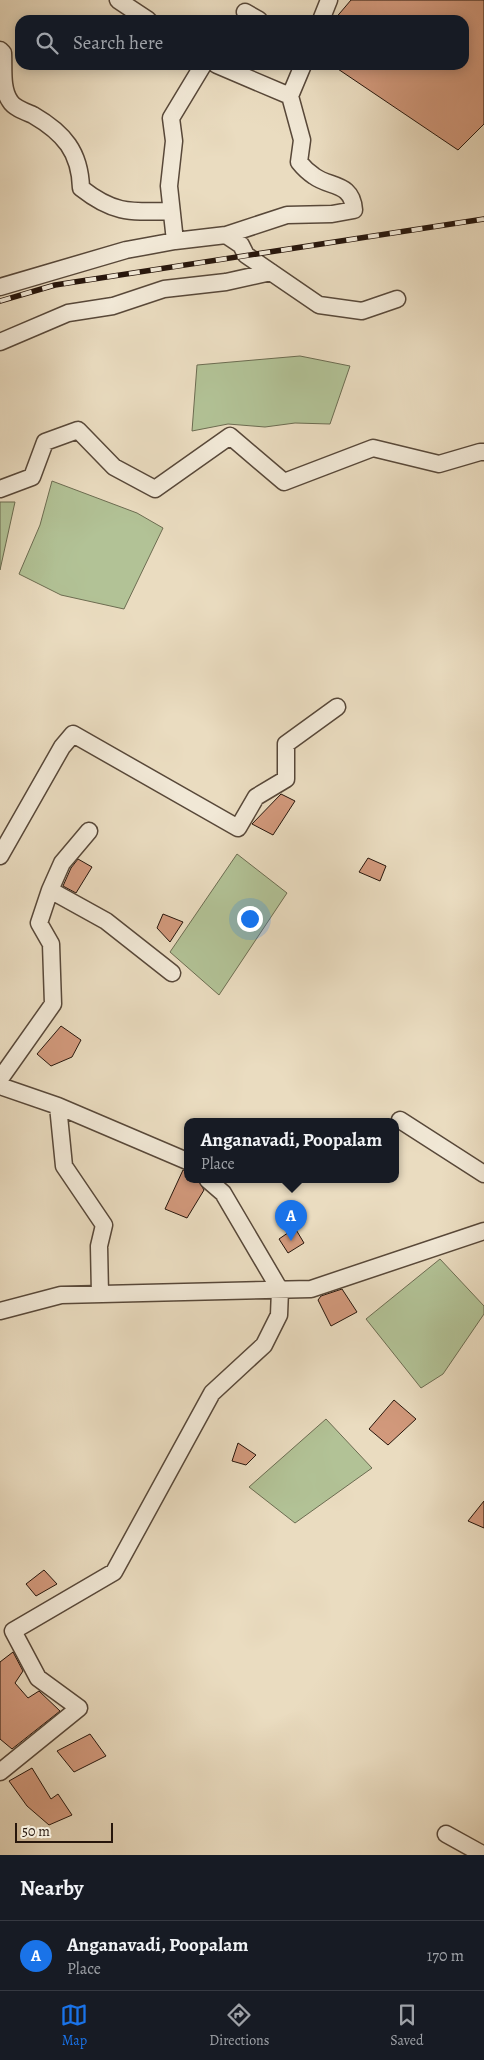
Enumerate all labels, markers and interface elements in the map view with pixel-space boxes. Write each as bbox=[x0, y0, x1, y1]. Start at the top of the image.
search box bbox=[15, 15, 469, 70]
icon: search bbox=[33, 29, 61, 57]
text: Search here bbox=[73, 30, 163, 56]
your location bbox=[237, 906, 263, 932]
popup bbox=[184, 1118, 399, 1183]
text: Anganavadi, Poopalam bbox=[201, 1127, 382, 1153]
text: Place bbox=[201, 1153, 235, 1175]
pin: A bbox=[275, 1200, 307, 1241]
scale bar bbox=[15, 1820, 112, 1843]
text: 50 m bbox=[22, 1822, 50, 1841]
text: Nearby bbox=[20, 1874, 83, 1902]
text: Anganavadi, Poopalam bbox=[67, 1932, 248, 1958]
text: A bbox=[31, 1945, 41, 1967]
text: 170 m bbox=[427, 1945, 464, 1967]
text: Place bbox=[67, 1958, 101, 1980]
tab: Map bbox=[60, 2001, 88, 2050]
tab: Directions bbox=[209, 2001, 269, 2050]
tab: Saved bbox=[390, 2001, 424, 2050]

